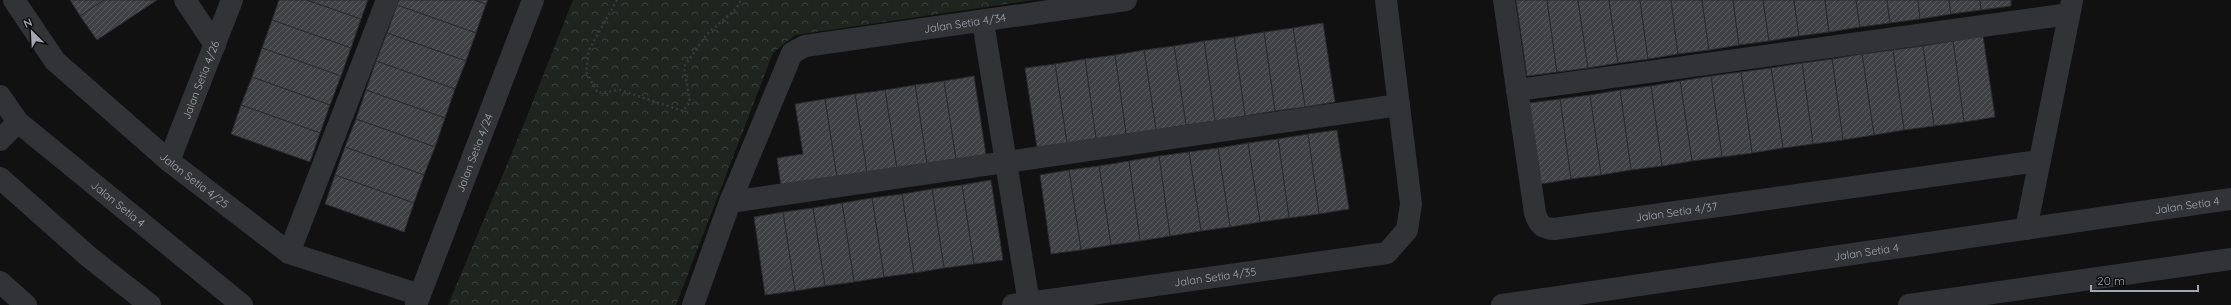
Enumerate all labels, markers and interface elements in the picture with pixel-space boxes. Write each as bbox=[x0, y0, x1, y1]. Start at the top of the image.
street label: Jalan Setia 4/34 bbox=[923, 10, 1007, 36]
north arrow bbox=[12, 12, 52, 52]
text: N bbox=[21, 15, 34, 31]
street label: Jalan Setia 4/26 bbox=[179, 39, 222, 121]
street label: Jalan Setia 4/24 bbox=[453, 111, 496, 194]
street label: Jalan Setia 4/25 bbox=[157, 149, 232, 211]
street label: Jalan Setia 4 bbox=[88, 178, 148, 230]
street label: Jalan Setia 4 bbox=[2153, 194, 2220, 217]
street label: Jalan Setia 4/37 bbox=[1634, 199, 1719, 225]
street label: Jalan Setia 4 bbox=[1833, 240, 1900, 264]
street label: Jalan Setia 4/35 bbox=[1173, 264, 1257, 290]
scale bar bbox=[2091, 267, 2198, 293]
text: 20 m bbox=[2097, 273, 2125, 288]

